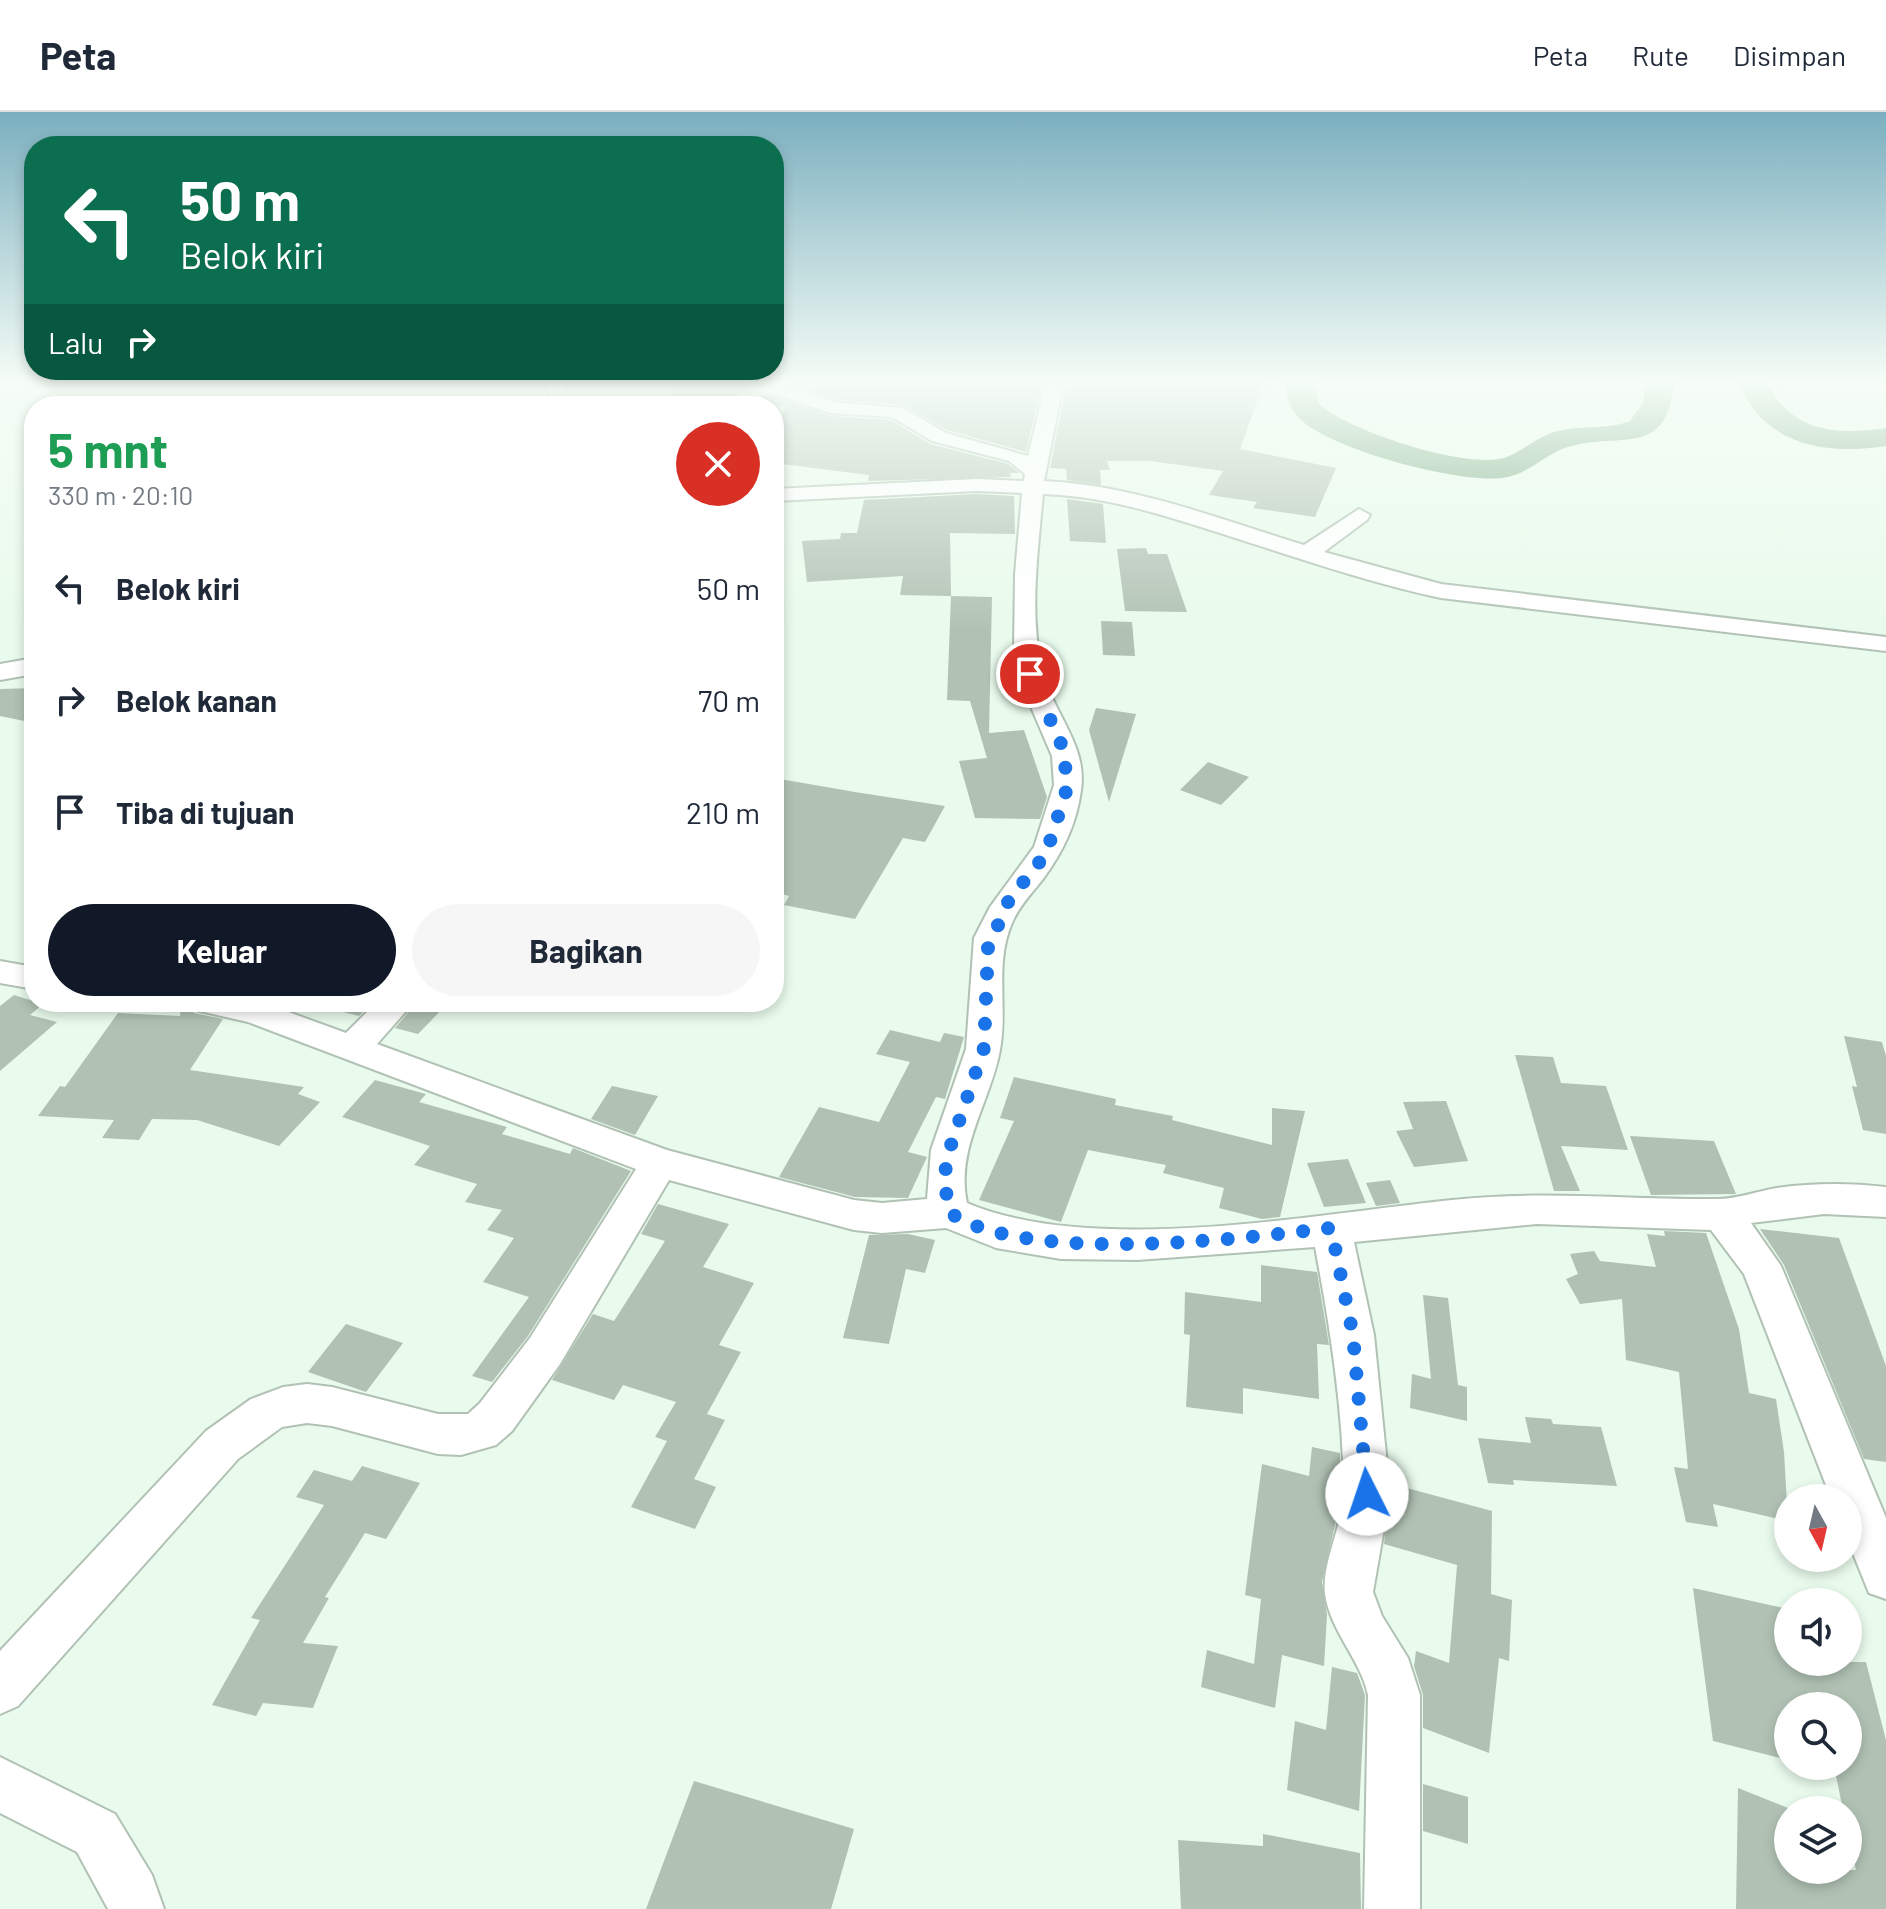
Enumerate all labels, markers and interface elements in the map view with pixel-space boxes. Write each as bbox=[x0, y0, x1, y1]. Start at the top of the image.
text: Peta bbox=[40, 32, 116, 78]
text: Peta bbox=[1533, 38, 1588, 72]
text: Rute bbox=[1632, 38, 1689, 72]
text: Disimpan bbox=[1733, 38, 1846, 72]
text: 50 m bbox=[180, 165, 300, 232]
icon: left bbox=[48, 168, 152, 272]
text: Belok kiri bbox=[180, 233, 324, 276]
icon: right bbox=[119, 320, 163, 364]
text: Lalu bbox=[48, 324, 103, 360]
text: 5 mnt bbox=[48, 420, 168, 478]
button: close bbox=[676, 422, 760, 506]
text: 330 m · 20:10 bbox=[48, 479, 193, 510]
icon: left bbox=[48, 566, 92, 610]
text: Belok kiri bbox=[116, 570, 240, 606]
text: 50 m bbox=[697, 570, 760, 606]
pin bbox=[996, 640, 1064, 708]
icon: arrive bbox=[1008, 652, 1052, 696]
icon: right bbox=[48, 678, 92, 722]
text: Belok kanan bbox=[116, 682, 277, 718]
text: 70 m bbox=[698, 682, 760, 718]
icon: arrive bbox=[48, 790, 92, 834]
text: Tiba di tujuan bbox=[116, 794, 294, 830]
text: 210 m bbox=[686, 794, 760, 830]
button: Keluar bbox=[48, 904, 396, 996]
button: Bagikan bbox=[412, 904, 760, 996]
position arrow bbox=[1325, 1452, 1409, 1536]
north arrow bbox=[1774, 1484, 1862, 1572]
map controls bbox=[1774, 1484, 1862, 1884]
button: sound bbox=[1774, 1588, 1862, 1676]
button: search bbox=[1774, 1692, 1862, 1780]
button: layers bbox=[1774, 1796, 1862, 1884]

